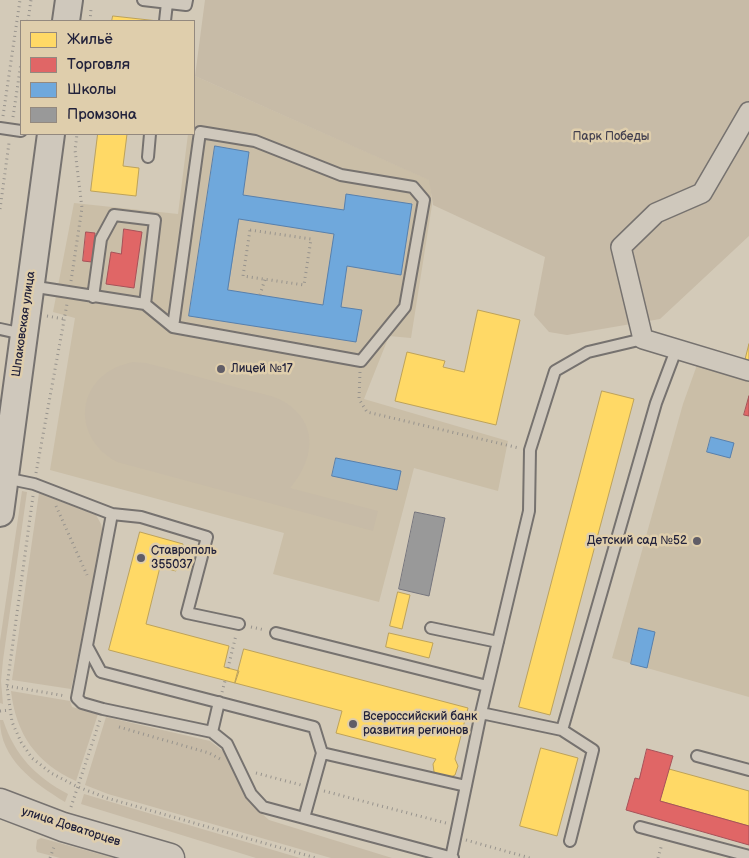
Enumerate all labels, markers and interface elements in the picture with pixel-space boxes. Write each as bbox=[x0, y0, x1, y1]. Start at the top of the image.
legend bbox=[20, 20, 195, 135]
text: Жильё bbox=[67, 30, 113, 49]
text: Торговля bbox=[67, 55, 130, 74]
text: Школы bbox=[67, 80, 116, 99]
text: Промзона bbox=[67, 105, 137, 124]
park label: Парк Победы bbox=[573, 130, 649, 144]
street label: Шпаковская улица bbox=[9, 270, 39, 378]
place label: Лицей №17 bbox=[231, 362, 293, 376]
marker: Лицей №17 bbox=[215, 363, 227, 375]
place label: Детский сад №52 bbox=[587, 534, 687, 548]
marker: Детский сад №52 bbox=[691, 535, 703, 547]
place label: Ставрополь 355037 bbox=[151, 544, 217, 572]
marker: Ставрополь 355037 bbox=[135, 552, 147, 564]
place label: Всероссийский банк развития регионов bbox=[363, 710, 477, 738]
marker: Всероссийский банк развития регионов bbox=[347, 718, 359, 730]
street label: улица Доваторцев bbox=[20, 804, 122, 850]

